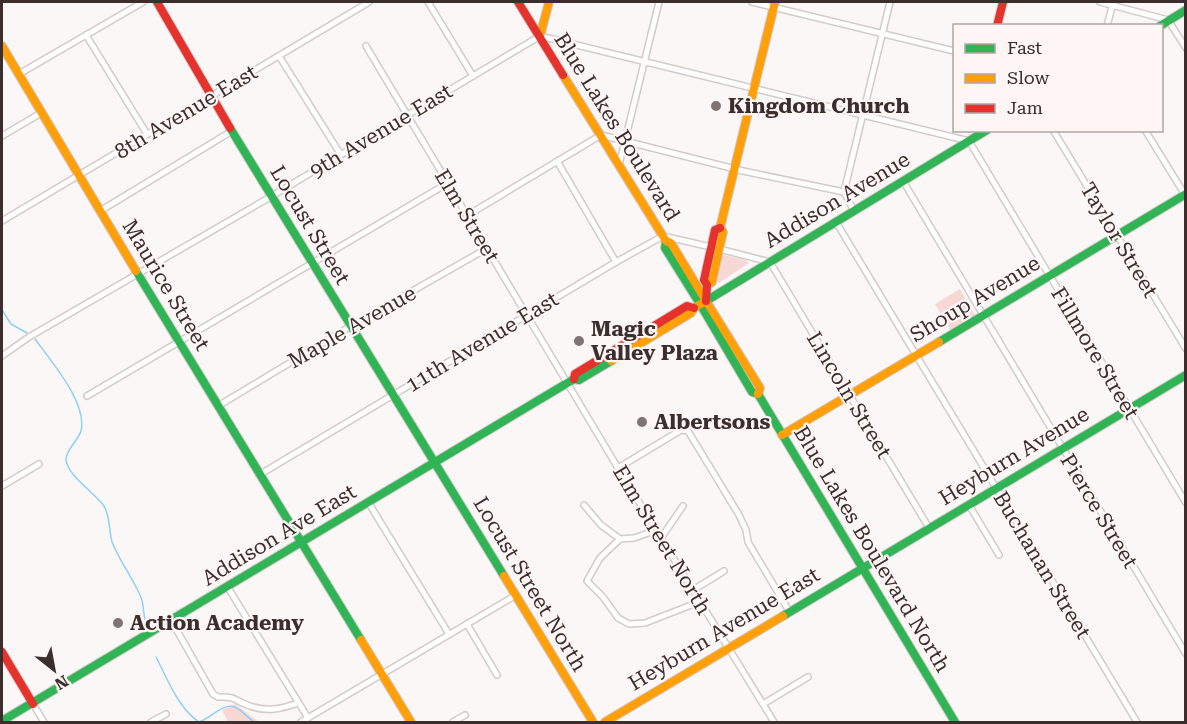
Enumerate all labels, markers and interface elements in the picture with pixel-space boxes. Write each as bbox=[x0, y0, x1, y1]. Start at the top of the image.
legend bbox=[953, 24, 1163, 132]
street label: Blue Lakes Boulevard bbox=[549, 28, 685, 226]
text: Fast bbox=[1007, 37, 1042, 58]
street label: 8th Avenue East bbox=[110, 60, 262, 164]
text: Slow bbox=[1007, 67, 1049, 88]
street label: 9th Avenue East bbox=[305, 79, 457, 183]
place label: Kingdom Church bbox=[728, 94, 909, 118]
text: Jam bbox=[1007, 97, 1043, 118]
marker: Kingdom Church bbox=[709, 99, 723, 113]
street label: Addison Avenue bbox=[760, 147, 914, 253]
street label: Locust Street bbox=[265, 161, 355, 289]
street label: Elm Street bbox=[430, 165, 504, 267]
street label: Taylor Street bbox=[1075, 178, 1163, 302]
street label: Maurice Street bbox=[118, 215, 215, 355]
street label: Shoup Avenue bbox=[906, 251, 1044, 347]
street label: Maple Avenue bbox=[284, 281, 420, 373]
street label: Fillmore Street bbox=[1046, 283, 1144, 424]
street label: 11th Avenue East bbox=[401, 287, 563, 397]
place label: Magic Valley Plaza bbox=[591, 317, 719, 365]
street label: Lincoln Street bbox=[802, 327, 896, 463]
marker: Magic Valley Plaza bbox=[572, 334, 586, 348]
street label: Heyburn Avenue bbox=[935, 402, 1093, 510]
place label: Albertsons bbox=[654, 410, 771, 434]
marker: Albertsons bbox=[635, 415, 649, 429]
street label: Blue Lakes Boulevard North bbox=[789, 422, 955, 677]
street label: Pierce Street bbox=[1055, 450, 1143, 573]
street label: Elm Street North bbox=[608, 461, 716, 619]
street label: Addison Ave East bbox=[198, 479, 360, 590]
street label: Buchanan Street bbox=[989, 487, 1096, 643]
street label: Locust Street North bbox=[468, 492, 592, 676]
street label: Heyburn Avenue East bbox=[624, 562, 824, 696]
place label: Action Academy bbox=[130, 611, 304, 635]
marker: Action Academy bbox=[111, 616, 125, 630]
north arrow bbox=[24, 640, 84, 700]
text: N bbox=[51, 671, 72, 694]

